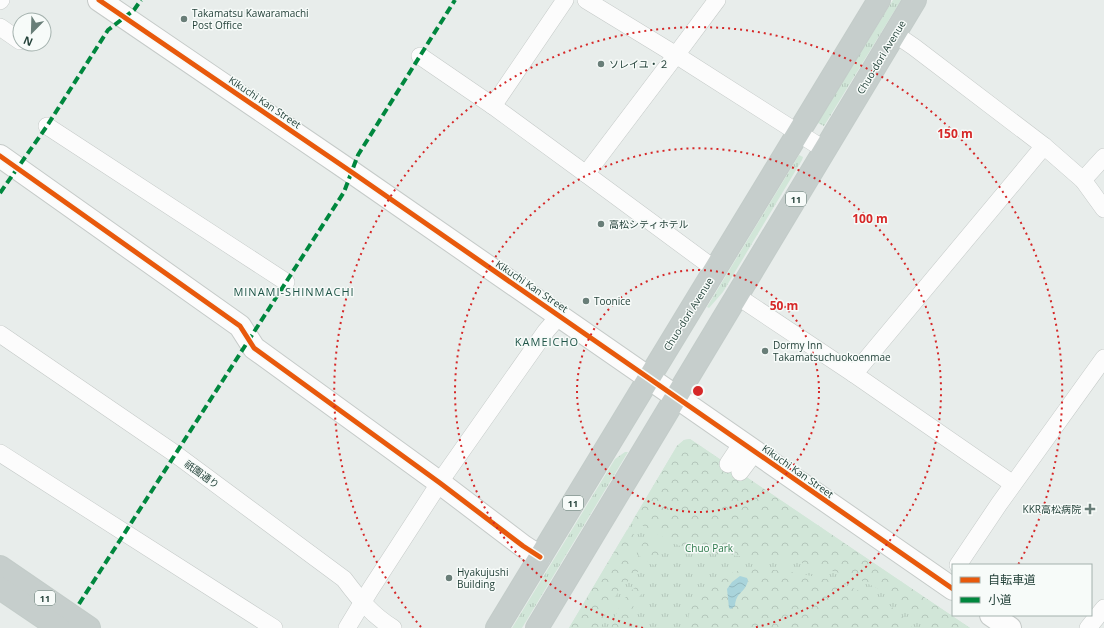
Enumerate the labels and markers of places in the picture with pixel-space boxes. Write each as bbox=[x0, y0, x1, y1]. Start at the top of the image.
place label: Takamatsu Kawaramachi Post Office bbox=[192, 6, 309, 32]
marker: Takamatsu Kawaramachi Post Office bbox=[179, 14, 189, 24]
place label: ソレイユ・２ bbox=[609, 57, 669, 71]
marker: ソレイユ・２ bbox=[596, 59, 606, 69]
place label: 高松シティホテル bbox=[609, 217, 688, 231]
marker: 高松シティホテル bbox=[596, 219, 606, 229]
place label: Toonice bbox=[594, 294, 631, 308]
marker: Toonice bbox=[581, 296, 591, 306]
place label: Dormy Inn Takamatsuchuokoenmae bbox=[773, 338, 891, 364]
marker: Dormy Inn Takamatsuchuokoenmae bbox=[760, 346, 770, 356]
centre of rings bbox=[691, 384, 705, 398]
place label: KKR高松病院 bbox=[1023, 502, 1081, 516]
marker: KKR高松病院 bbox=[1084, 503, 1096, 515]
place label: Hyakujushi Building bbox=[457, 565, 508, 591]
marker: Hyakujushi Building bbox=[444, 573, 454, 583]

